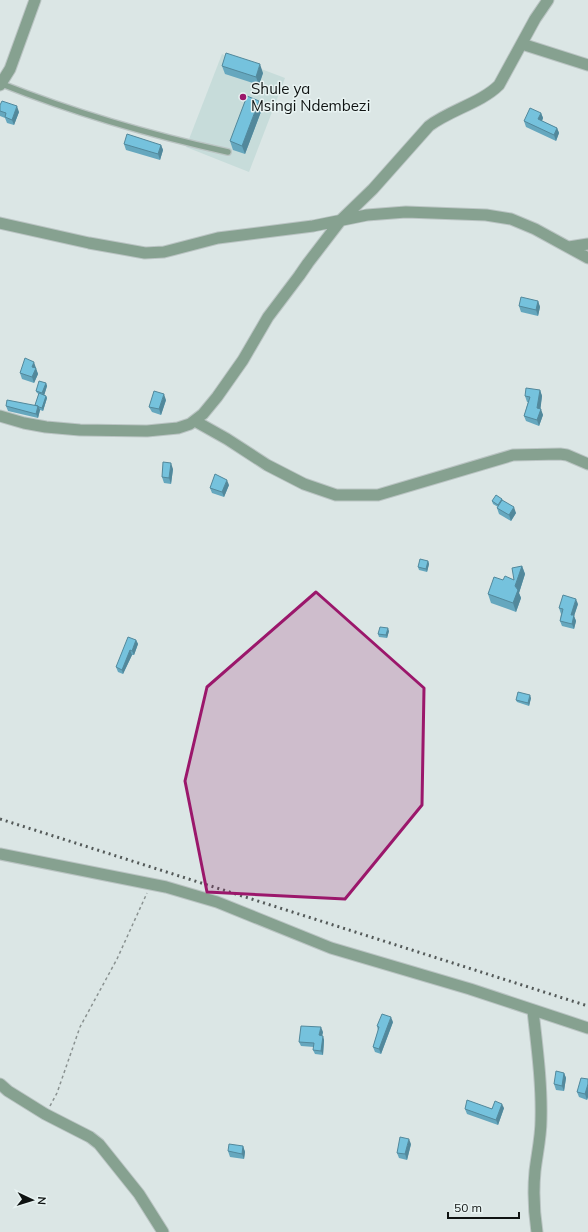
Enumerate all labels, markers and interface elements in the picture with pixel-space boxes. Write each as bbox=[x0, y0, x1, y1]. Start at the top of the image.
place label: Shule ya Msingi Ndembezi bbox=[251, 79, 370, 115]
marker: Shule ya Msingi Ndembezi bbox=[238, 92, 248, 102]
north arrow bbox=[12, 1180, 52, 1220]
scale bar bbox=[448, 1194, 519, 1220]
text: N bbox=[35, 1196, 49, 1205]
text: 50 m bbox=[454, 1200, 482, 1215]

